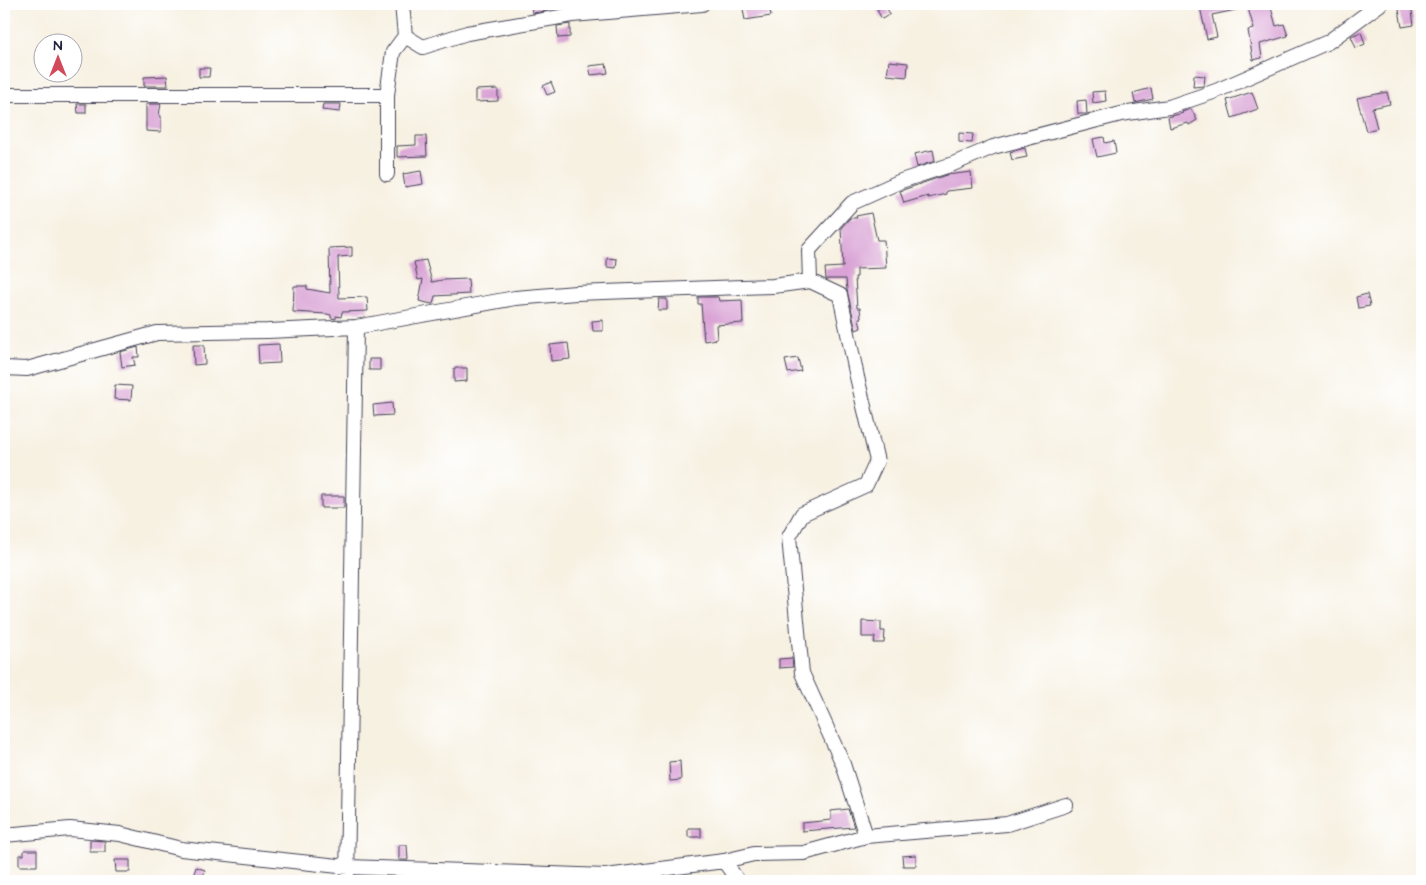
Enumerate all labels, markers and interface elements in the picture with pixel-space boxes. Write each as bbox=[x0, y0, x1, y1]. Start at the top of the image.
north arrow bbox=[32, 32, 82, 82]
text: N bbox=[54, 36, 63, 56]

